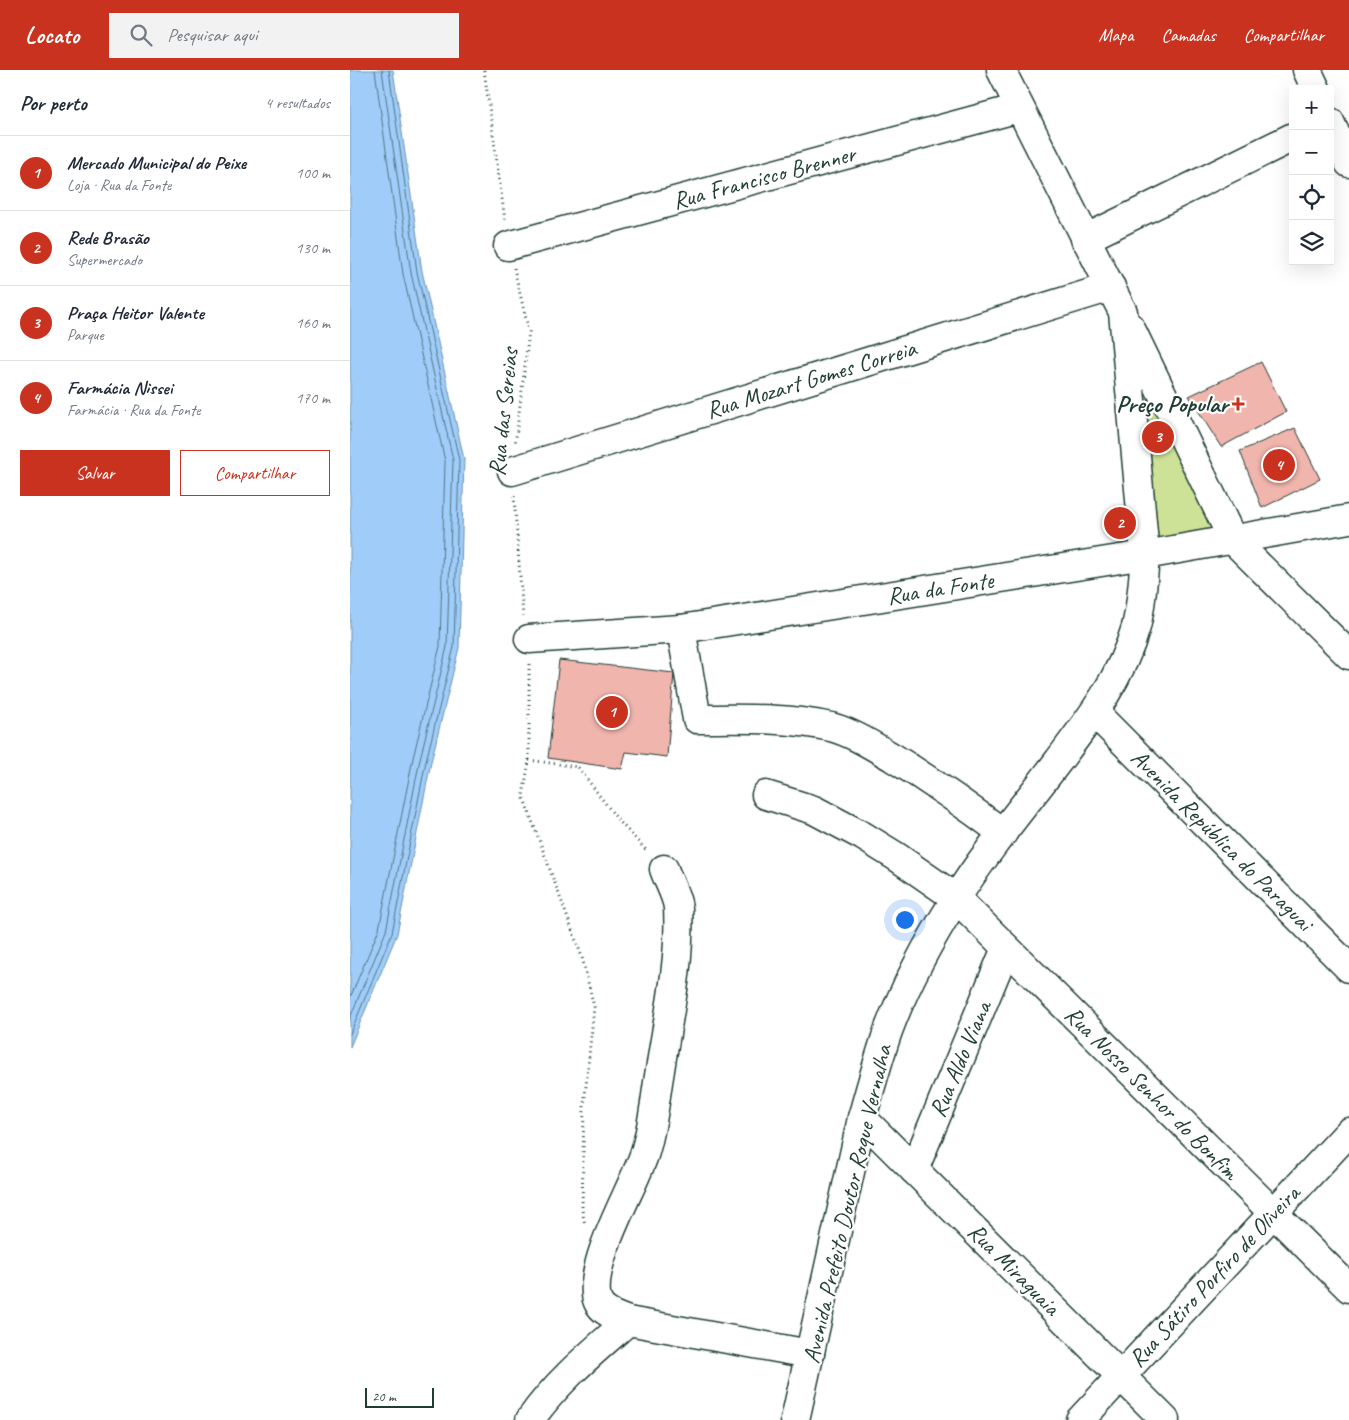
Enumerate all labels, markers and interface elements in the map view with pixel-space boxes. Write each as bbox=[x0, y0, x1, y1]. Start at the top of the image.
search box bbox=[109, 13, 459, 58]
text: Locato bbox=[25, 20, 79, 50]
icon: search bbox=[127, 21, 155, 49]
text: Pesquisar aqui bbox=[167, 23, 258, 47]
text: Mapa bbox=[1099, 24, 1133, 46]
text: Camadas bbox=[1161, 24, 1216, 46]
text: Compartilhar bbox=[1244, 24, 1324, 46]
map controls bbox=[1289, 85, 1334, 265]
button: + bbox=[1289, 85, 1334, 130]
text: Por perto bbox=[20, 90, 87, 116]
text: 4 resultados bbox=[265, 93, 330, 113]
button: − bbox=[1289, 130, 1334, 175]
street label: Rua Francisco Brenner bbox=[669, 138, 861, 216]
text: Mercado Municipal do Peixe bbox=[67, 151, 246, 175]
text: 1 bbox=[32, 163, 40, 183]
text: 100 m bbox=[296, 163, 330, 183]
text: Loja · Rua da Fonte bbox=[67, 175, 171, 195]
button: locate bbox=[1289, 175, 1334, 220]
button: layers bbox=[1289, 220, 1334, 265]
text: Rede Brasão bbox=[67, 226, 149, 250]
text: 2 bbox=[32, 238, 40, 258]
text: 130 m bbox=[296, 238, 330, 258]
text: Supermercado bbox=[67, 250, 142, 270]
text: Praça Heitor Valente bbox=[67, 301, 204, 325]
text: 3 bbox=[32, 313, 40, 333]
text: 160 m bbox=[296, 313, 330, 333]
text: Parque bbox=[67, 325, 104, 345]
street label: Rua Mozart Gomes Correia bbox=[702, 332, 921, 425]
street label: Rua das Sereias bbox=[481, 344, 525, 477]
text: Farmácia Nissei bbox=[67, 376, 172, 400]
text: 4 bbox=[32, 388, 40, 408]
text: 170 m bbox=[296, 388, 330, 408]
place label: Preço Popular bbox=[1116, 389, 1230, 419]
marker: Preço Popular bbox=[1232, 398, 1244, 410]
text: Farmácia · Rua da Fonte bbox=[67, 400, 200, 420]
pin: 3 bbox=[1142, 418, 1174, 456]
pin: 4 bbox=[1263, 446, 1295, 484]
button: Salvar bbox=[20, 450, 170, 496]
button: Compartilhar bbox=[180, 450, 330, 496]
pin: 2 bbox=[1104, 504, 1136, 542]
street label: Rua da Fonte bbox=[885, 564, 997, 611]
pin: 1 bbox=[596, 693, 628, 731]
street label: Avenida República do Paraguai bbox=[1125, 743, 1321, 939]
your location bbox=[892, 907, 918, 933]
street label: Rua Aldo Viana bbox=[922, 995, 999, 1121]
street label: Rua Nosso Senhor do Bonfim bbox=[1059, 1000, 1246, 1187]
street label: Avenida Prefeito Doutor Roque Vernalha bbox=[796, 1040, 899, 1366]
street label: Rua Sátiro Porfiro de Oliveira bbox=[1122, 1177, 1308, 1373]
street label: Rua Miraguaia bbox=[961, 1216, 1068, 1323]
scale bar bbox=[365, 1385, 434, 1408]
text: 20 m bbox=[372, 1388, 396, 1405]

